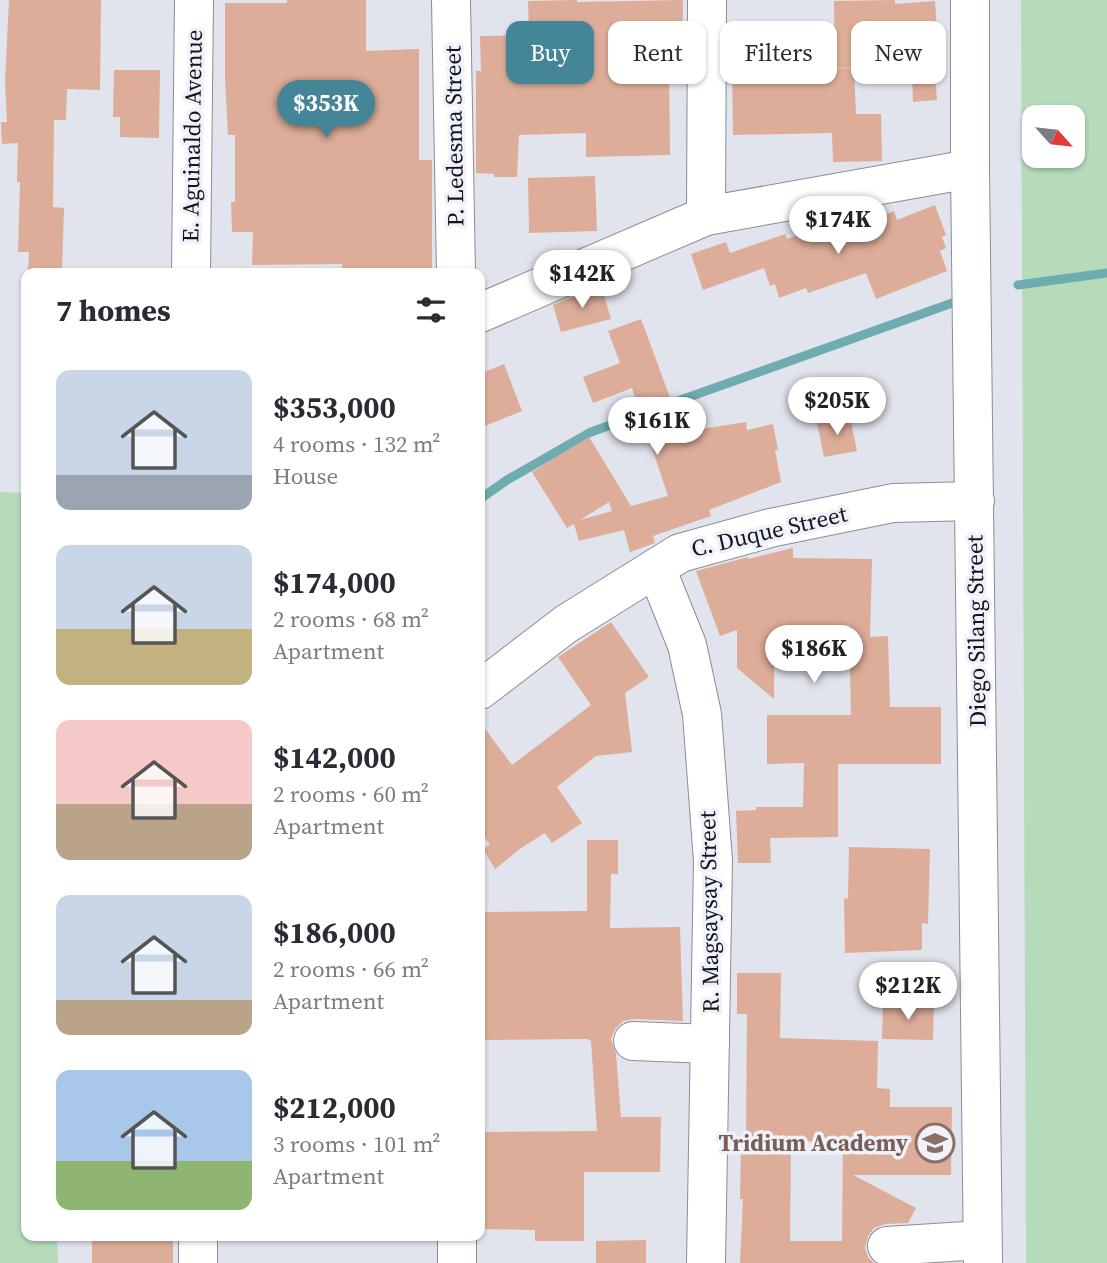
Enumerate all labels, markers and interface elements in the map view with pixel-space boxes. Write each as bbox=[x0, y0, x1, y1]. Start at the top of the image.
chip: Buy bbox=[506, 21, 594, 84]
chip: Rent bbox=[608, 21, 706, 84]
chip: Filters bbox=[720, 21, 837, 84]
chip: New bbox=[851, 21, 946, 84]
street label: E. Aguinaldo Avenue bbox=[174, 29, 210, 243]
street label: P. Ledesma Street bbox=[436, 45, 472, 227]
pin: $353K bbox=[277, 80, 375, 140]
text: $353K bbox=[293, 87, 359, 119]
north arrow bbox=[1022, 105, 1085, 168]
map controls bbox=[1022, 105, 1085, 168]
pin: $174K bbox=[789, 196, 887, 256]
text: $174K bbox=[805, 203, 871, 235]
pin: $142K bbox=[533, 250, 631, 310]
text: $142K bbox=[549, 257, 615, 289]
text: 7 homes bbox=[56, 290, 171, 331]
icon: filters bbox=[412, 291, 450, 329]
pin: $205K bbox=[788, 378, 886, 437]
text: $205K bbox=[804, 384, 870, 416]
text: $353,000 bbox=[273, 387, 396, 428]
icon: home bbox=[112, 398, 196, 482]
pin: $161K bbox=[608, 398, 706, 457]
text: $161K bbox=[624, 404, 690, 436]
text: 4 rooms · 132 m² bbox=[273, 428, 440, 460]
text: House bbox=[273, 460, 338, 492]
street label: C. Duque Street bbox=[688, 497, 850, 564]
street label: Diego Silang Street bbox=[958, 534, 994, 727]
text: $174,000 bbox=[273, 562, 396, 603]
icon: home bbox=[112, 573, 196, 657]
text: 2 rooms · 68 m² bbox=[273, 603, 429, 635]
pin: $186K bbox=[765, 626, 863, 685]
text: $186K bbox=[781, 632, 847, 664]
text: Apartment bbox=[273, 635, 384, 667]
text: $142,000 bbox=[273, 737, 396, 778]
icon: home bbox=[112, 748, 196, 832]
text: 2 rooms · 60 m² bbox=[273, 778, 429, 810]
text: Apartment bbox=[273, 810, 384, 842]
street label: R. Magsaysay Street bbox=[691, 810, 727, 1013]
text: $186,000 bbox=[273, 912, 396, 953]
icon: home bbox=[112, 923, 196, 1007]
text: 2 rooms · 66 m² bbox=[273, 953, 429, 985]
pin: $212K bbox=[859, 962, 957, 1022]
text: $212K bbox=[875, 969, 941, 1001]
text: Apartment bbox=[273, 985, 384, 1017]
text: $212,000 bbox=[273, 1087, 396, 1128]
icon: home bbox=[112, 1098, 196, 1182]
school or university icon: Tridium Academy bbox=[914, 1122, 956, 1164]
place label: Tridium Academy bbox=[719, 1127, 909, 1159]
text: 3 rooms · 101 m² bbox=[273, 1128, 440, 1160]
text: Apartment bbox=[273, 1160, 384, 1192]

